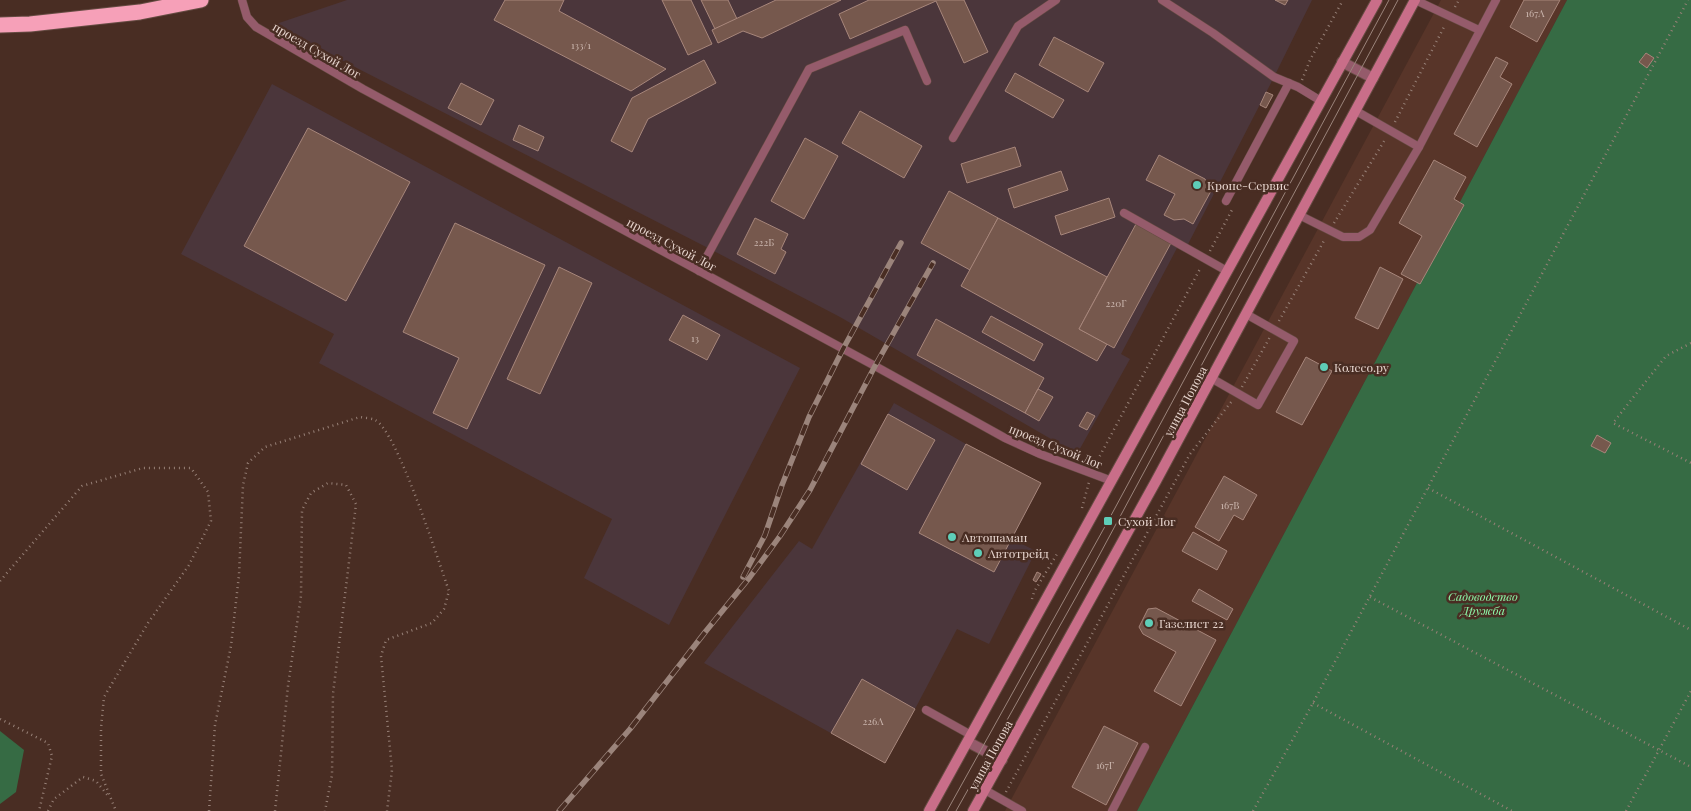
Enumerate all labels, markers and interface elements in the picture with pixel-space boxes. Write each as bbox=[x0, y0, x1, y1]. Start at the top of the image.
house number: 167А bbox=[1525, 6, 1545, 20]
street label: проезд Сухой Лог bbox=[270, 18, 364, 82]
house number: 133/1 bbox=[571, 38, 591, 52]
place label: Кроне-Сервис bbox=[1207, 177, 1289, 193]
marker: Кроне-Сервис bbox=[1191, 179, 1203, 191]
street label: проезд Сухой Лог bbox=[624, 214, 720, 275]
house number: 222Б bbox=[754, 235, 774, 249]
house number: 220Г bbox=[1106, 296, 1127, 310]
house number: 13 bbox=[691, 331, 700, 345]
place label: Колесо.ру bbox=[1334, 359, 1389, 375]
marker: Колесо.ру bbox=[1318, 361, 1330, 373]
street label: улица Попова bbox=[1159, 363, 1210, 440]
street label: проезд Сухой Лог bbox=[1007, 420, 1105, 472]
house number: 167В bbox=[1220, 498, 1240, 512]
place label: Сухой Лог bbox=[1118, 513, 1176, 529]
marker: Сухой Лог bbox=[1102, 515, 1114, 527]
place label: Автошаман bbox=[961, 529, 1027, 545]
marker: Автошаман bbox=[946, 531, 958, 543]
place label: Автотрейд bbox=[987, 545, 1050, 561]
marker: Автотрейд bbox=[972, 547, 984, 559]
park label: Садоводство Дружба bbox=[1448, 588, 1518, 618]
place label: Газелист 22 bbox=[1159, 615, 1224, 631]
marker: Газелист 22 bbox=[1143, 617, 1155, 629]
house number: 226А bbox=[862, 714, 884, 728]
street label: улица Попова bbox=[964, 717, 1016, 794]
house number: 167Г bbox=[1096, 758, 1115, 772]

